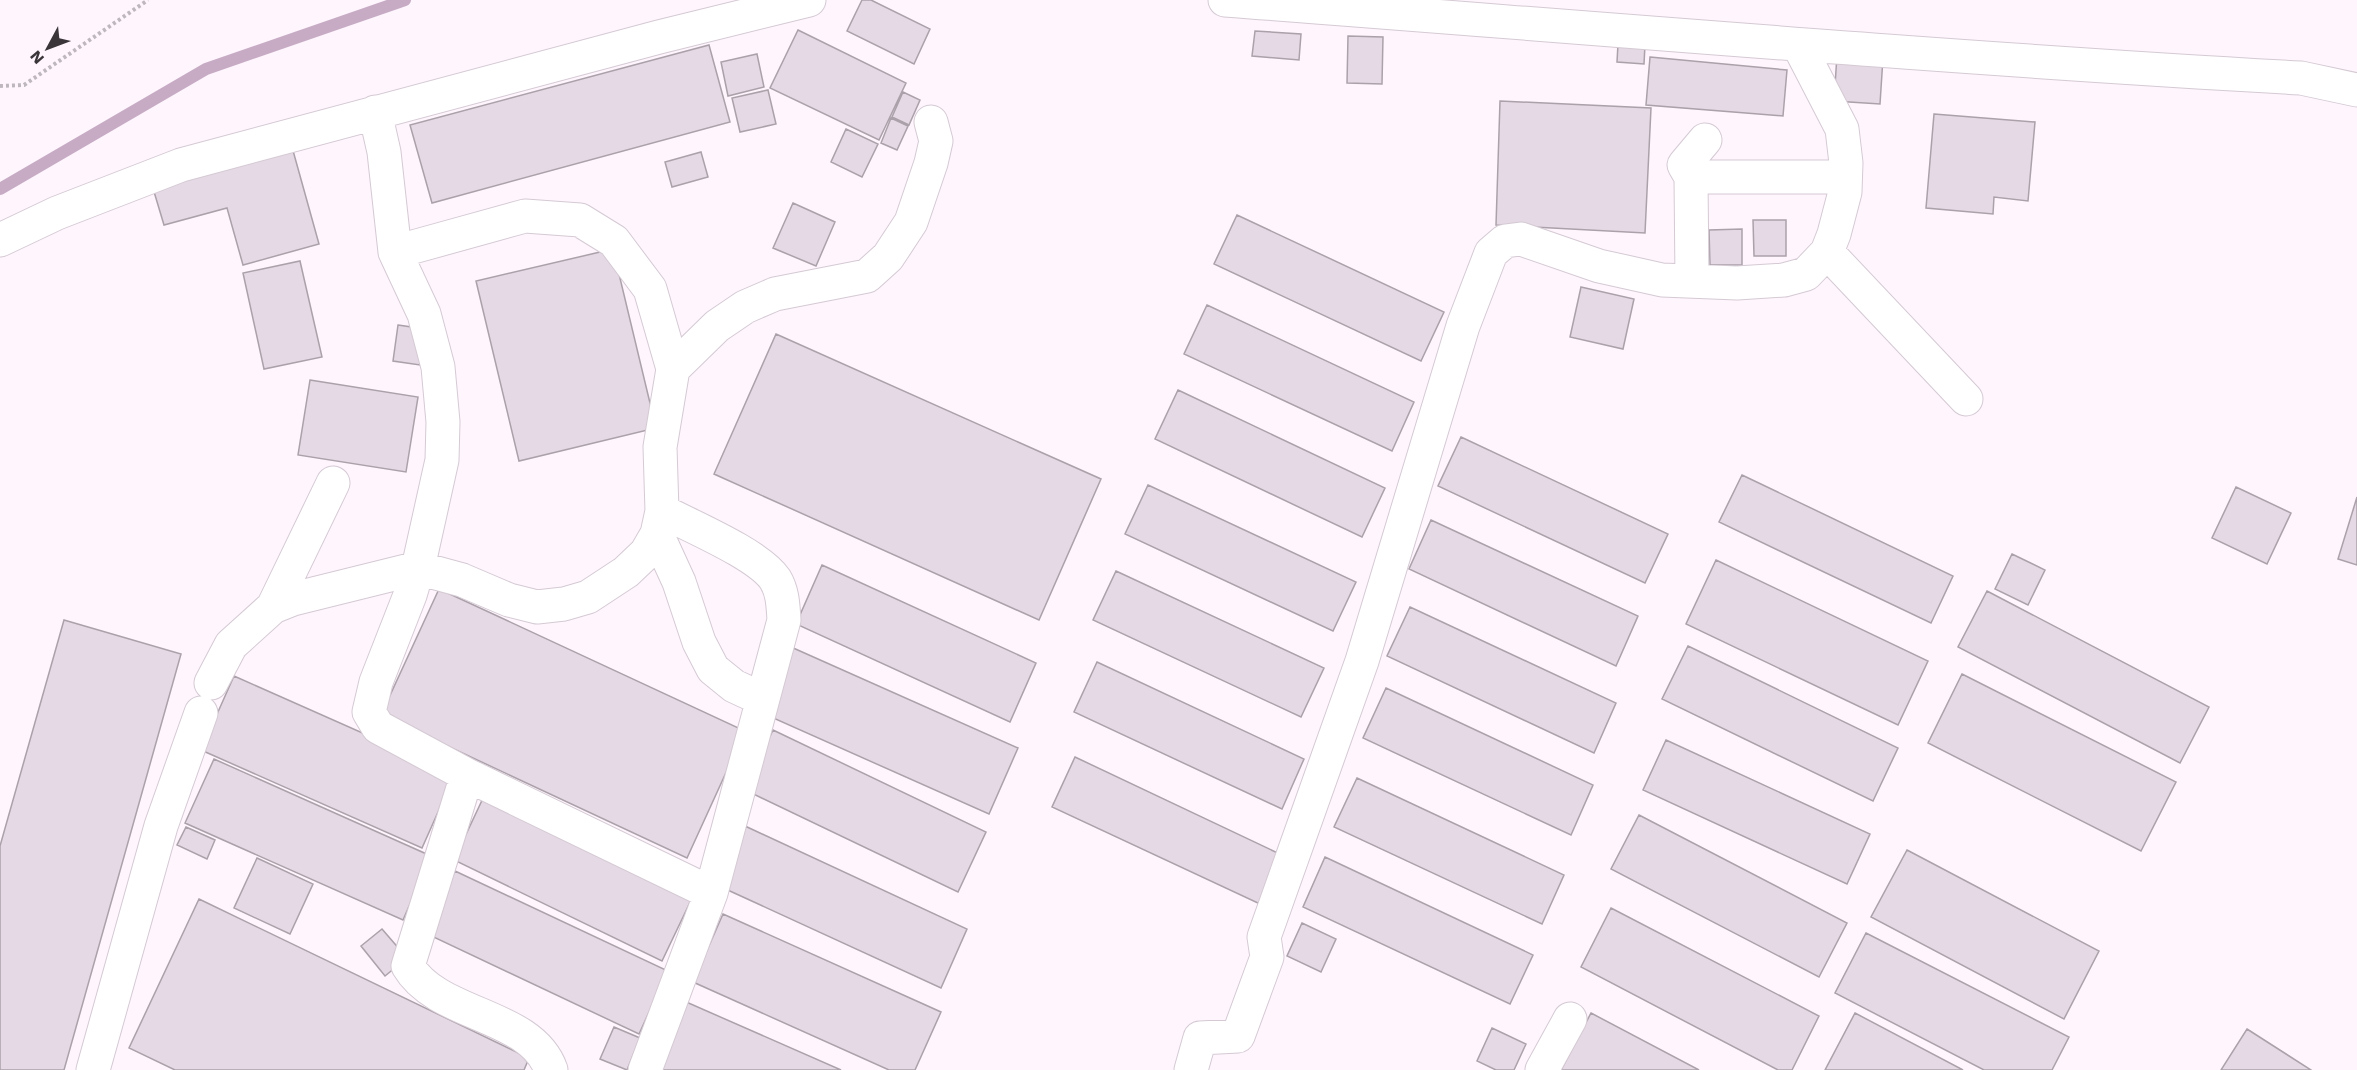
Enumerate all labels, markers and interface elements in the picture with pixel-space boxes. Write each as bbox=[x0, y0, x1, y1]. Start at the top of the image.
north arrow bbox=[18, 18, 78, 78]
text: N bbox=[26, 47, 48, 68]

